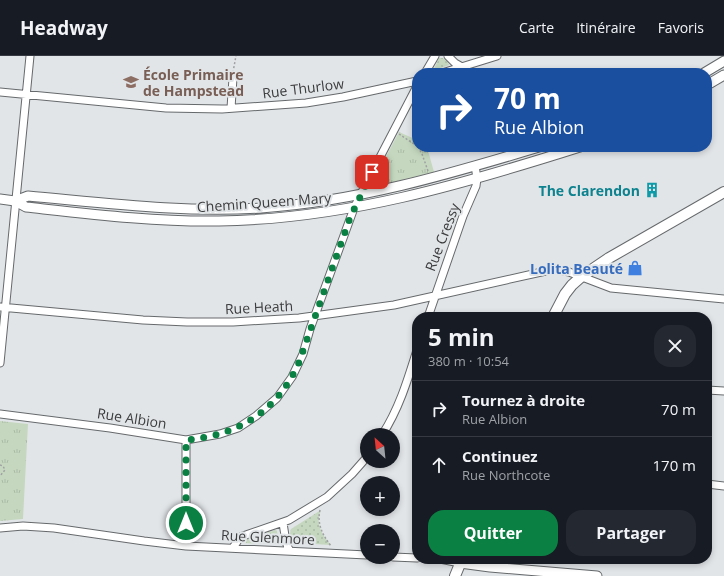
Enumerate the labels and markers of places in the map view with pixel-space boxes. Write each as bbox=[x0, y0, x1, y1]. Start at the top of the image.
place label: École Primaire de Hampstead bbox=[143, 65, 244, 100]
school or university icon: École Primaire de Hampstead bbox=[122, 73, 140, 91]
pin bbox=[355, 155, 389, 189]
place label: The Clarendon bbox=[539, 181, 640, 200]
building icon: The Clarendon bbox=[643, 181, 661, 199]
place label: Lolita Beauté bbox=[530, 259, 623, 278]
shop icon: Lolita Beauté bbox=[626, 259, 644, 277]

